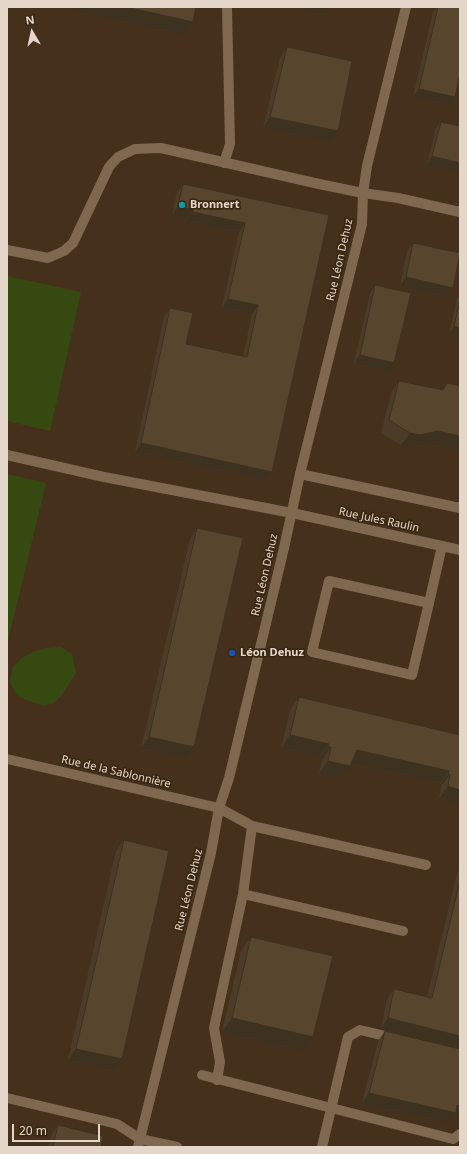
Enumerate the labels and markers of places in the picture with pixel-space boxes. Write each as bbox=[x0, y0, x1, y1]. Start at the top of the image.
place label: Bronnert bbox=[190, 198, 239, 212]
marker: Bronnert bbox=[177, 200, 187, 210]
place label: Léon Dehuz bbox=[240, 646, 304, 660]
marker: Léon Dehuz bbox=[227, 648, 237, 658]

